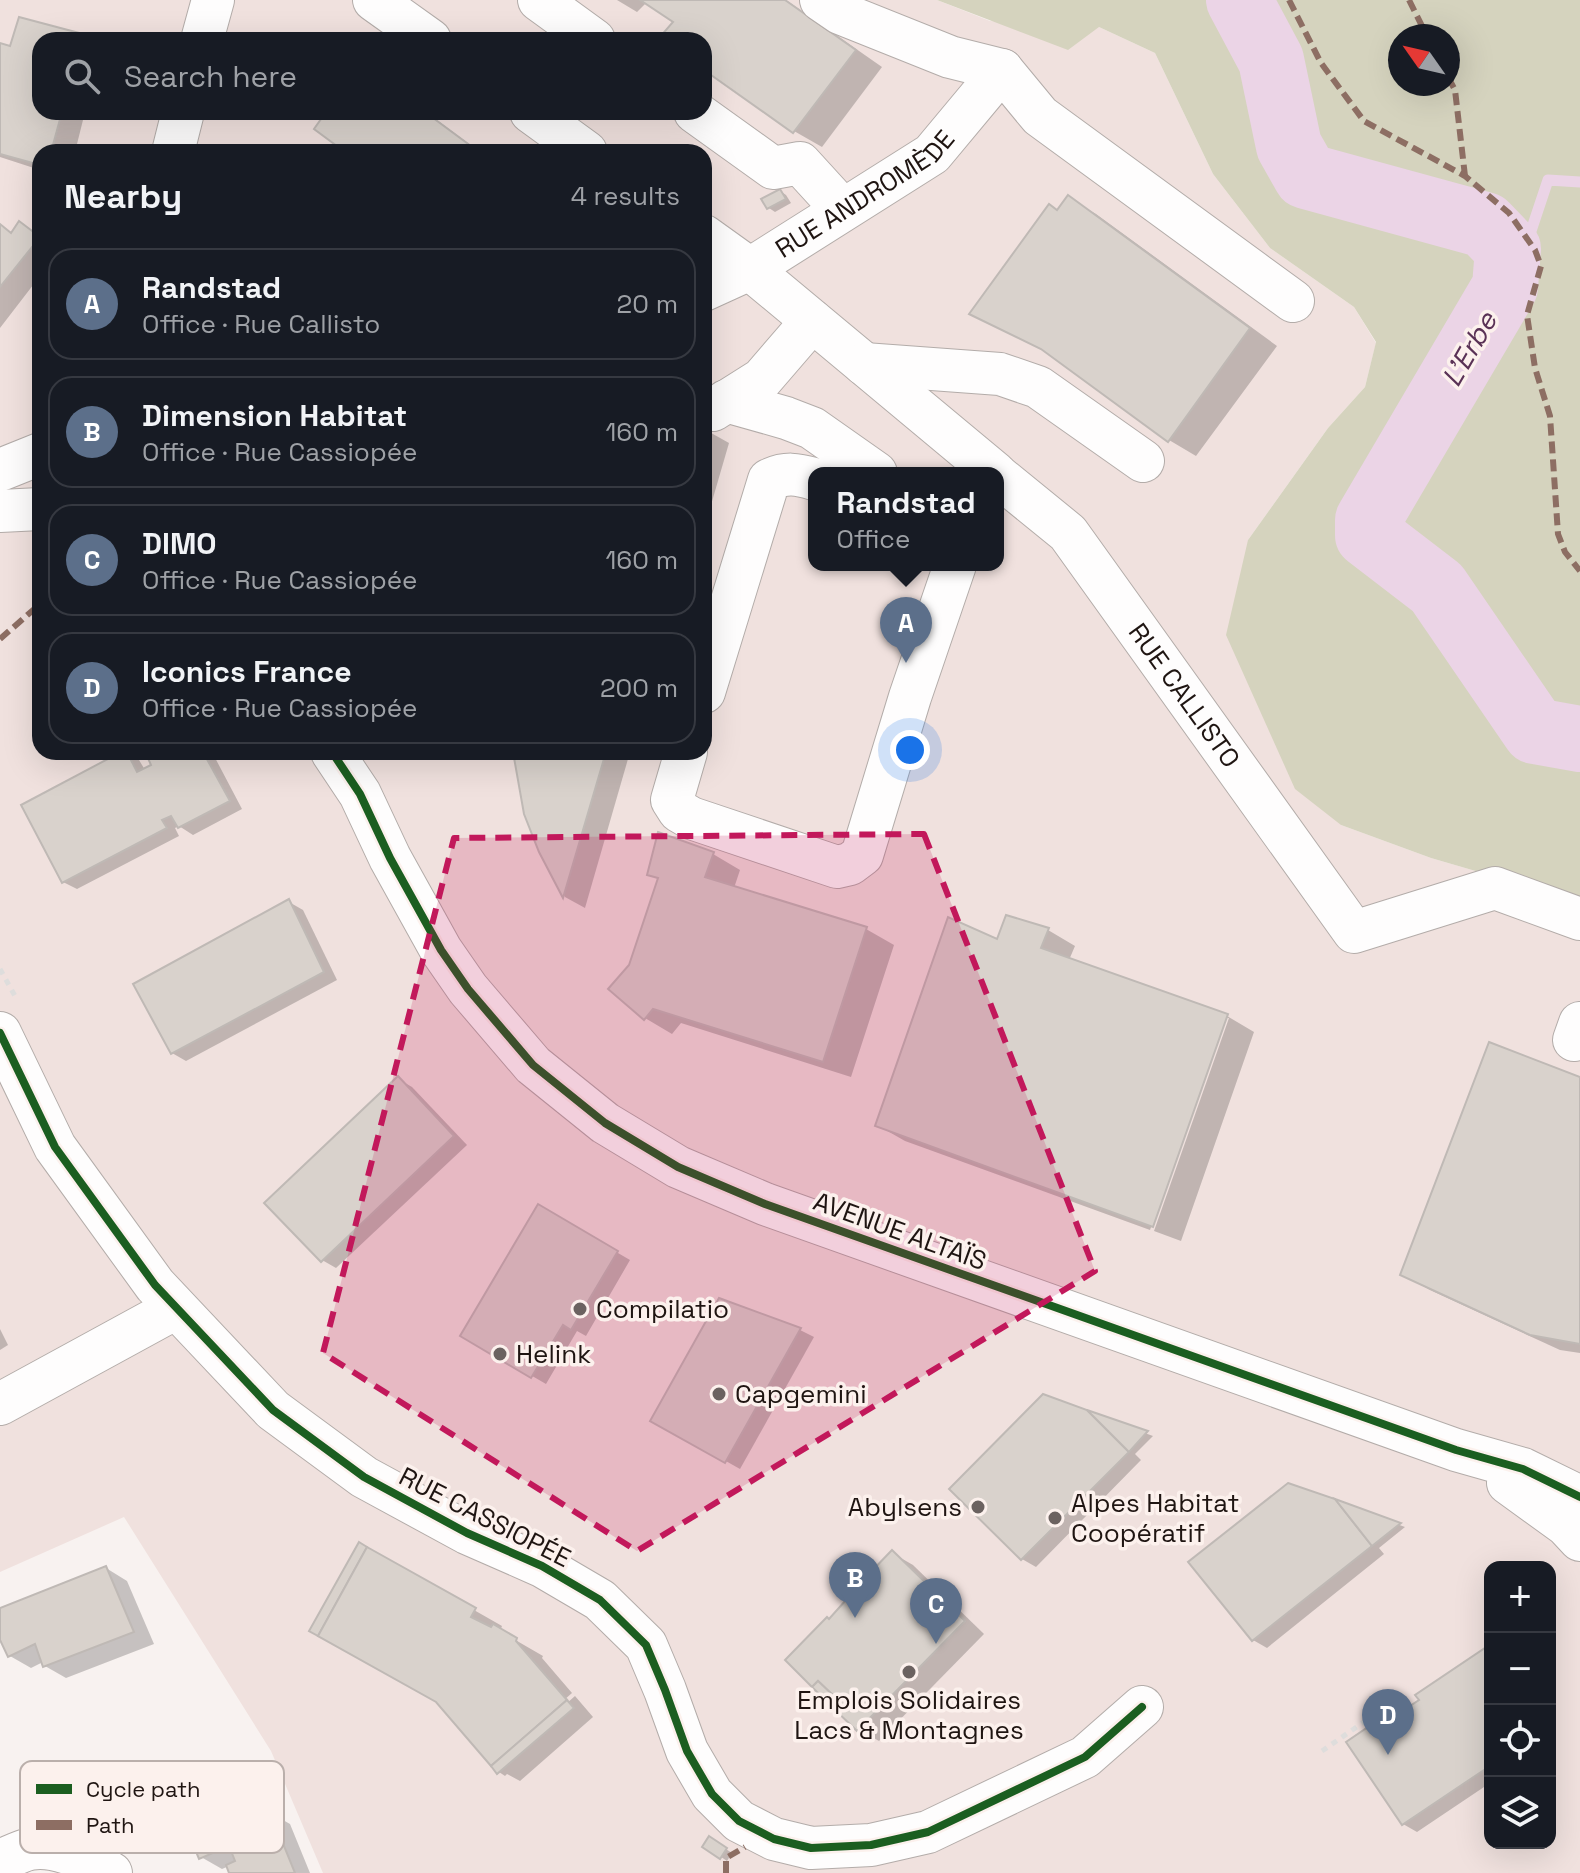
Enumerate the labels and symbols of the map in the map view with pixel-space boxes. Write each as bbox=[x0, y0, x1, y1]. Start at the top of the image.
north arrow bbox=[1388, 24, 1460, 96]
street label: RUE ANDROMÈDE bbox=[769, 123, 962, 266]
water label: L'Erbe bbox=[1433, 304, 1505, 393]
pin: A bbox=[880, 597, 932, 663]
street label: RUE CALLISTO bbox=[1121, 616, 1248, 774]
your location bbox=[890, 730, 930, 770]
street label: AVENUE ALTAÏS bbox=[809, 1184, 991, 1278]
place label: Compilatio bbox=[596, 1292, 729, 1326]
marker: Compilatio bbox=[571, 1300, 589, 1318]
place label: Helink bbox=[516, 1337, 591, 1371]
marker: Helink bbox=[491, 1345, 509, 1363]
place label: Capgemini bbox=[735, 1377, 867, 1411]
marker: Capgemini bbox=[710, 1385, 728, 1403]
street label: RUE CASSIOPÉE bbox=[393, 1459, 577, 1575]
place label: Alpes Habitat Coopératif bbox=[1071, 1486, 1239, 1550]
place label: Abylsens bbox=[848, 1490, 962, 1524]
marker: Abylsens bbox=[969, 1498, 987, 1516]
marker: Alpes Habitat Coopératif bbox=[1046, 1509, 1064, 1527]
pin: B bbox=[829, 1552, 881, 1618]
pin: C bbox=[910, 1578, 962, 1644]
marker: Emplois Solidaires Lacs & Montagnes bbox=[900, 1663, 918, 1681]
place label: Emplois Solidaires Lacs & Montagnes bbox=[794, 1683, 1024, 1747]
pin: D bbox=[1362, 1689, 1414, 1755]
legend bbox=[20, 1761, 284, 1853]
text: Cycle path bbox=[86, 1775, 201, 1803]
text: Path bbox=[86, 1811, 135, 1839]

